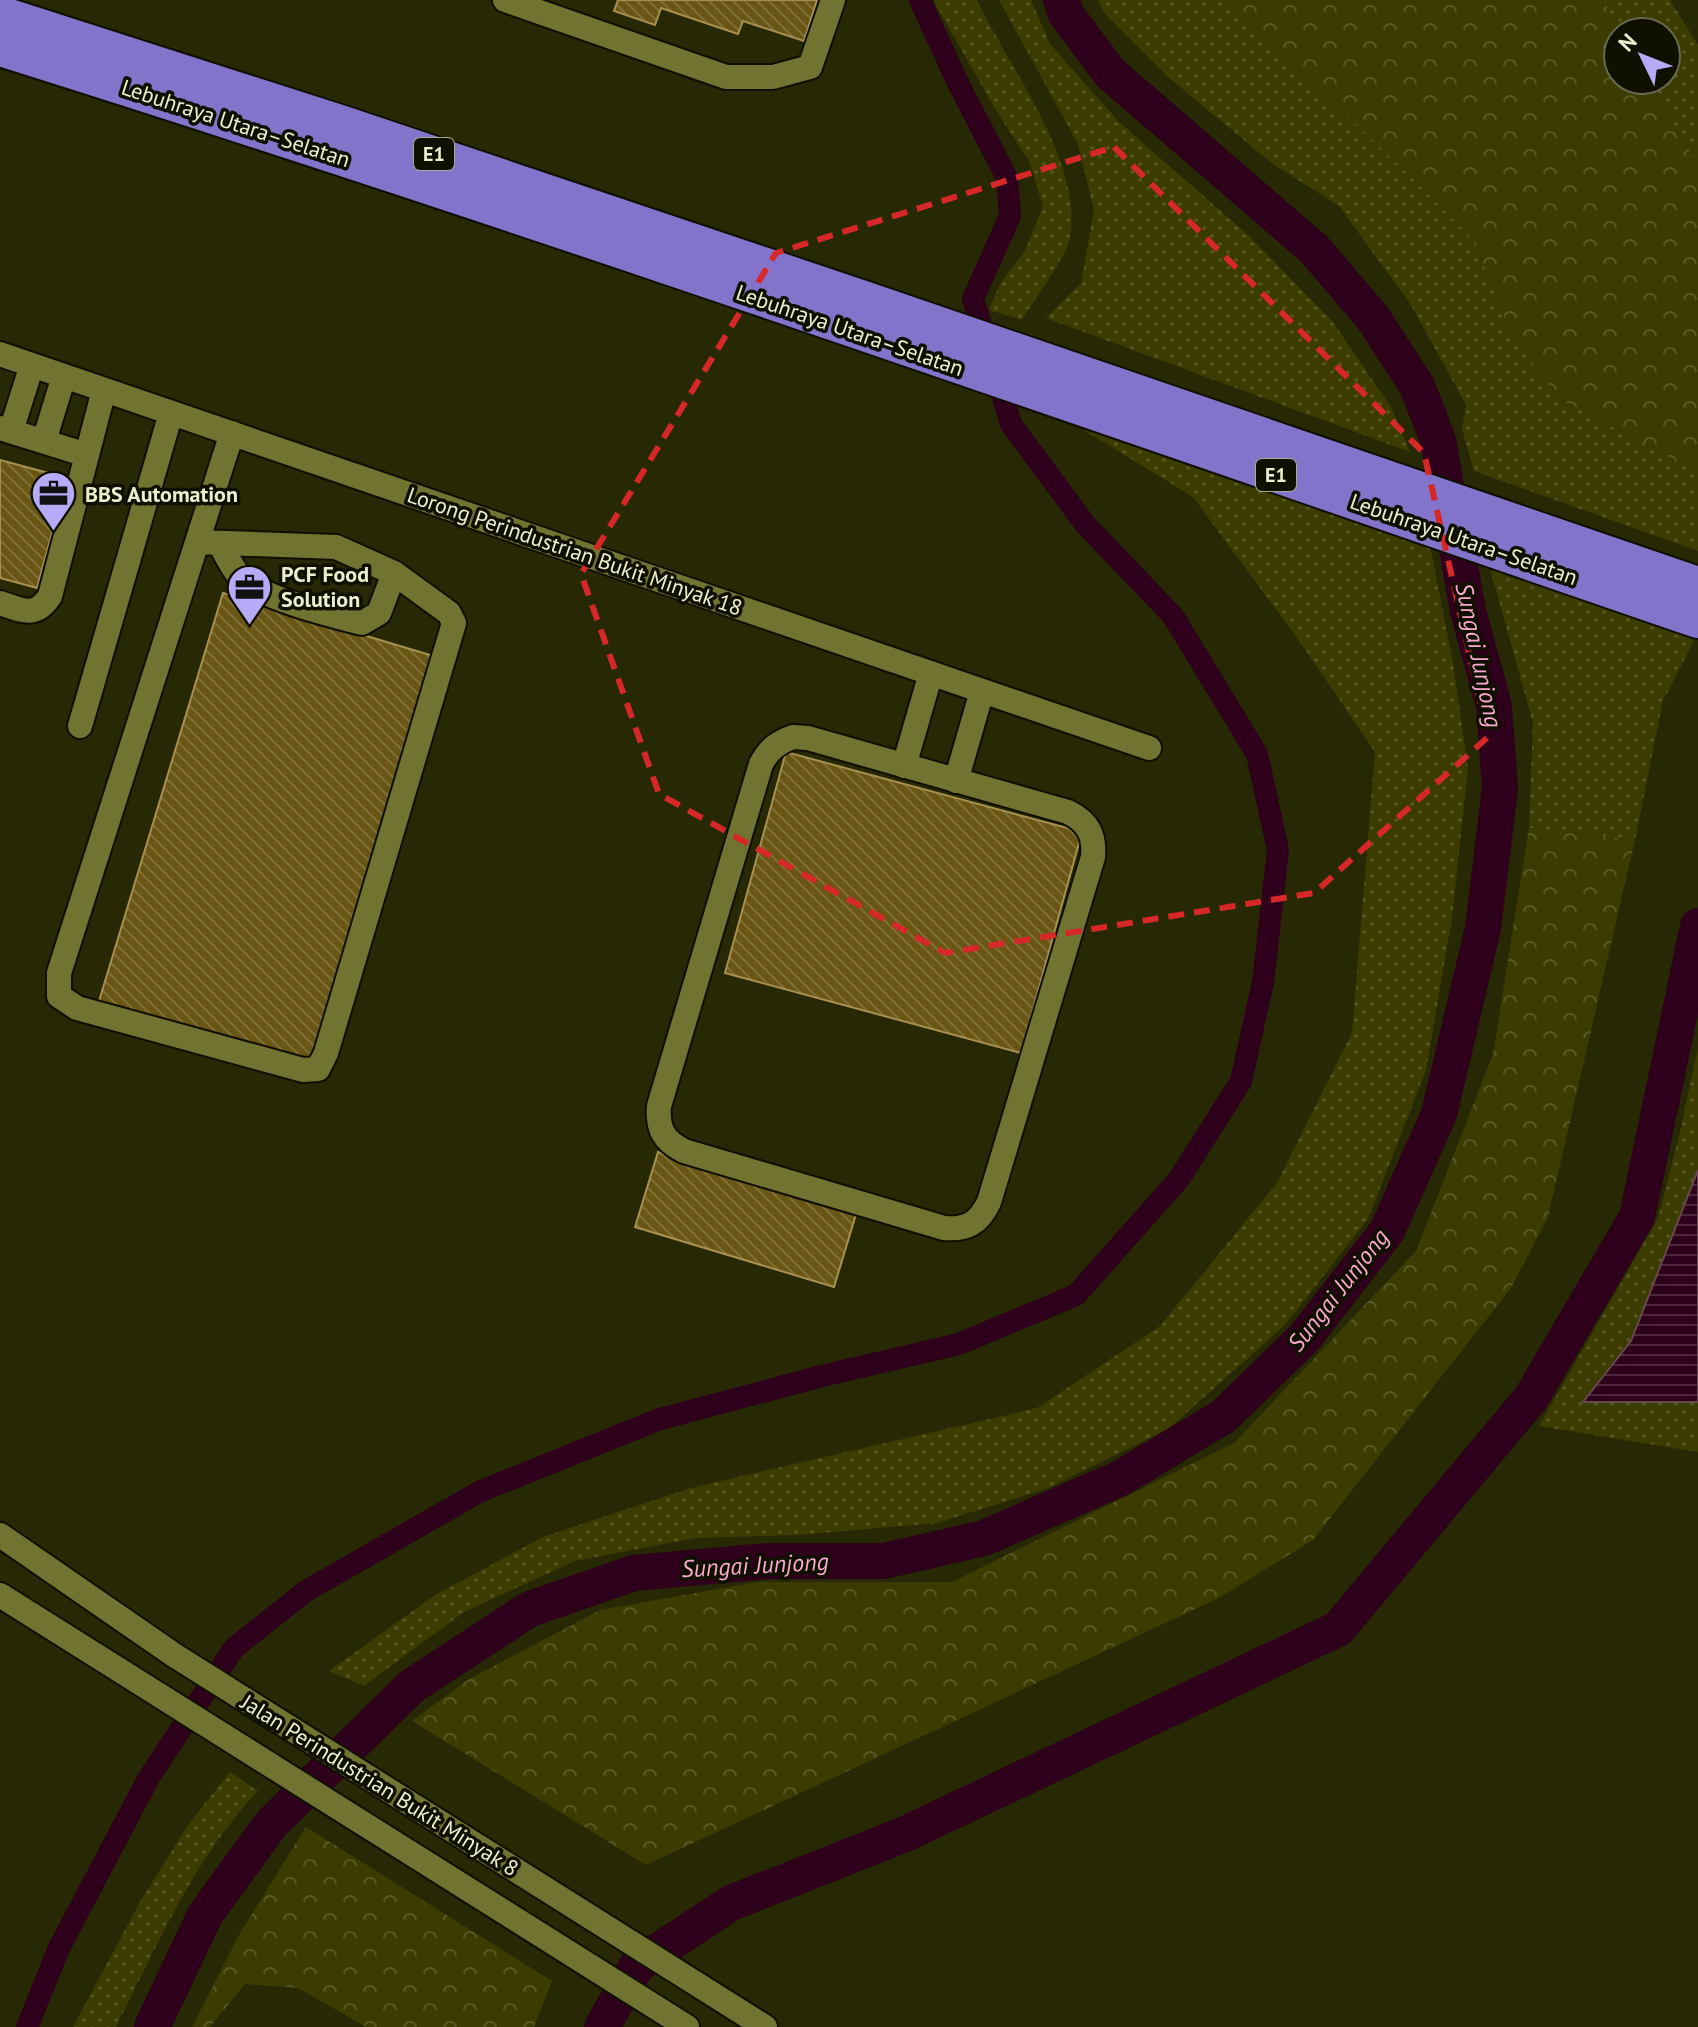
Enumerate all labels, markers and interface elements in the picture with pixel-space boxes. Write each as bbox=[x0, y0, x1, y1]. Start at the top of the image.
north arrow bbox=[1602, 16, 1682, 96]
text: N bbox=[1612, 28, 1643, 57]
street label: Lebuhraya Utara–Selatan bbox=[118, 73, 354, 173]
road number: E1 bbox=[414, 138, 454, 170]
street label: Lebuhraya Utara–Selatan bbox=[733, 278, 967, 382]
road number: E1 bbox=[1256, 459, 1296, 491]
office icon: BBS Automation bbox=[30, 470, 78, 533]
place label: BBS Automation bbox=[85, 480, 238, 508]
street label: Lorong Perindustrian Bukit Minyak 18 bbox=[404, 480, 746, 622]
street label: Lebuhraya Utara–Selatan bbox=[1347, 487, 1581, 591]
place label: PCF Food Solution bbox=[281, 560, 369, 613]
office icon: PCF Food Solution bbox=[226, 563, 274, 626]
water label: Sungai Junjong bbox=[1449, 580, 1509, 730]
water label: Sungai Junjong bbox=[1280, 1222, 1396, 1358]
water label: Sungai Junjong bbox=[681, 1546, 829, 1584]
street label: Jalan Perindustrian Bukit Minyak 8 bbox=[235, 1687, 524, 1882]

